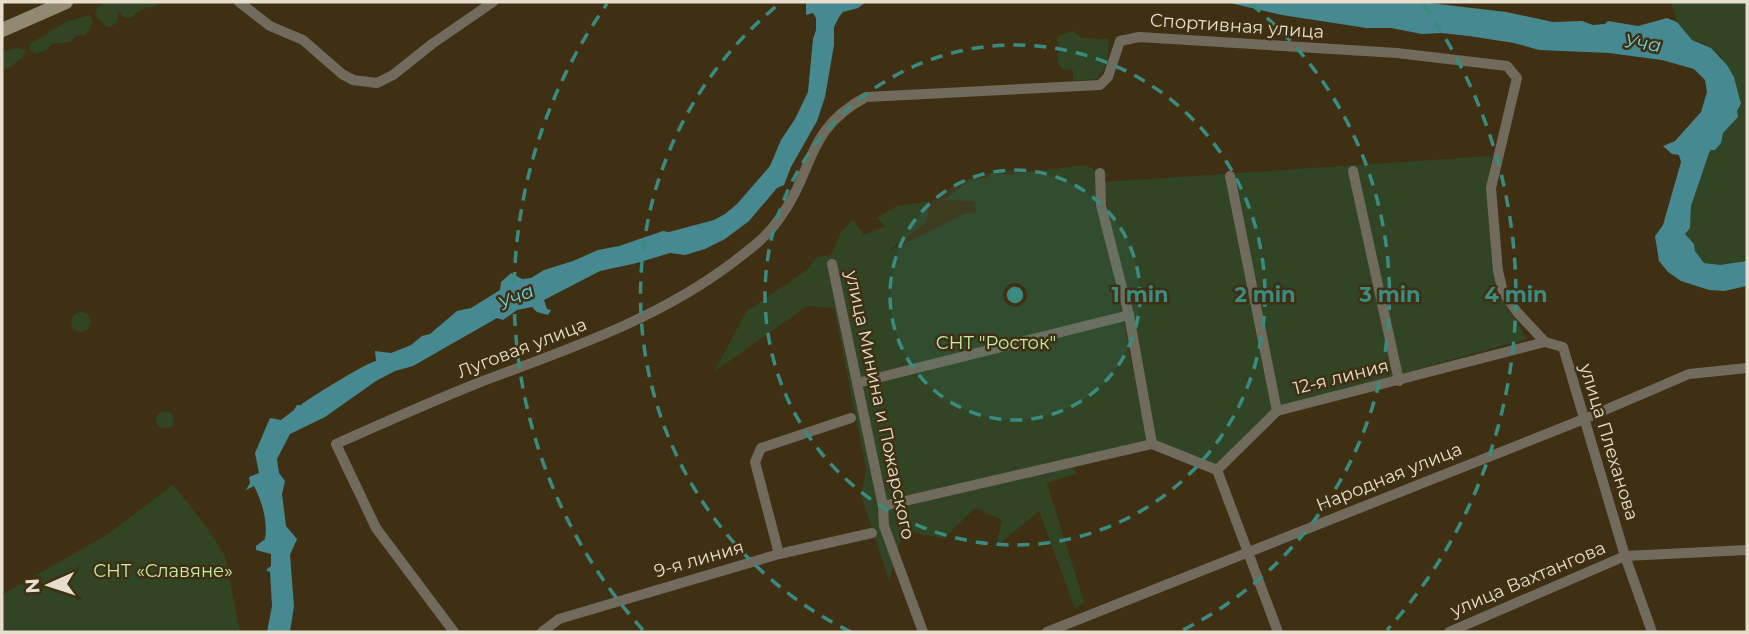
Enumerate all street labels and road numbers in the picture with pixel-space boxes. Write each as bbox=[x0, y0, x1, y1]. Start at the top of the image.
street label: Спортивная улица bbox=[1149, 9, 1325, 43]
street label: улица Минина и Пожарского bbox=[841, 268, 919, 542]
street label: Луговая улица bbox=[454, 313, 590, 383]
street label: 12-я линия bbox=[1291, 354, 1391, 400]
street label: улица Плеханова bbox=[1574, 360, 1643, 523]
street label: Народная улица bbox=[1313, 438, 1465, 516]
street label: 9-я линия bbox=[652, 536, 746, 582]
street label: улица Вахтангова bbox=[1446, 536, 1609, 622]

